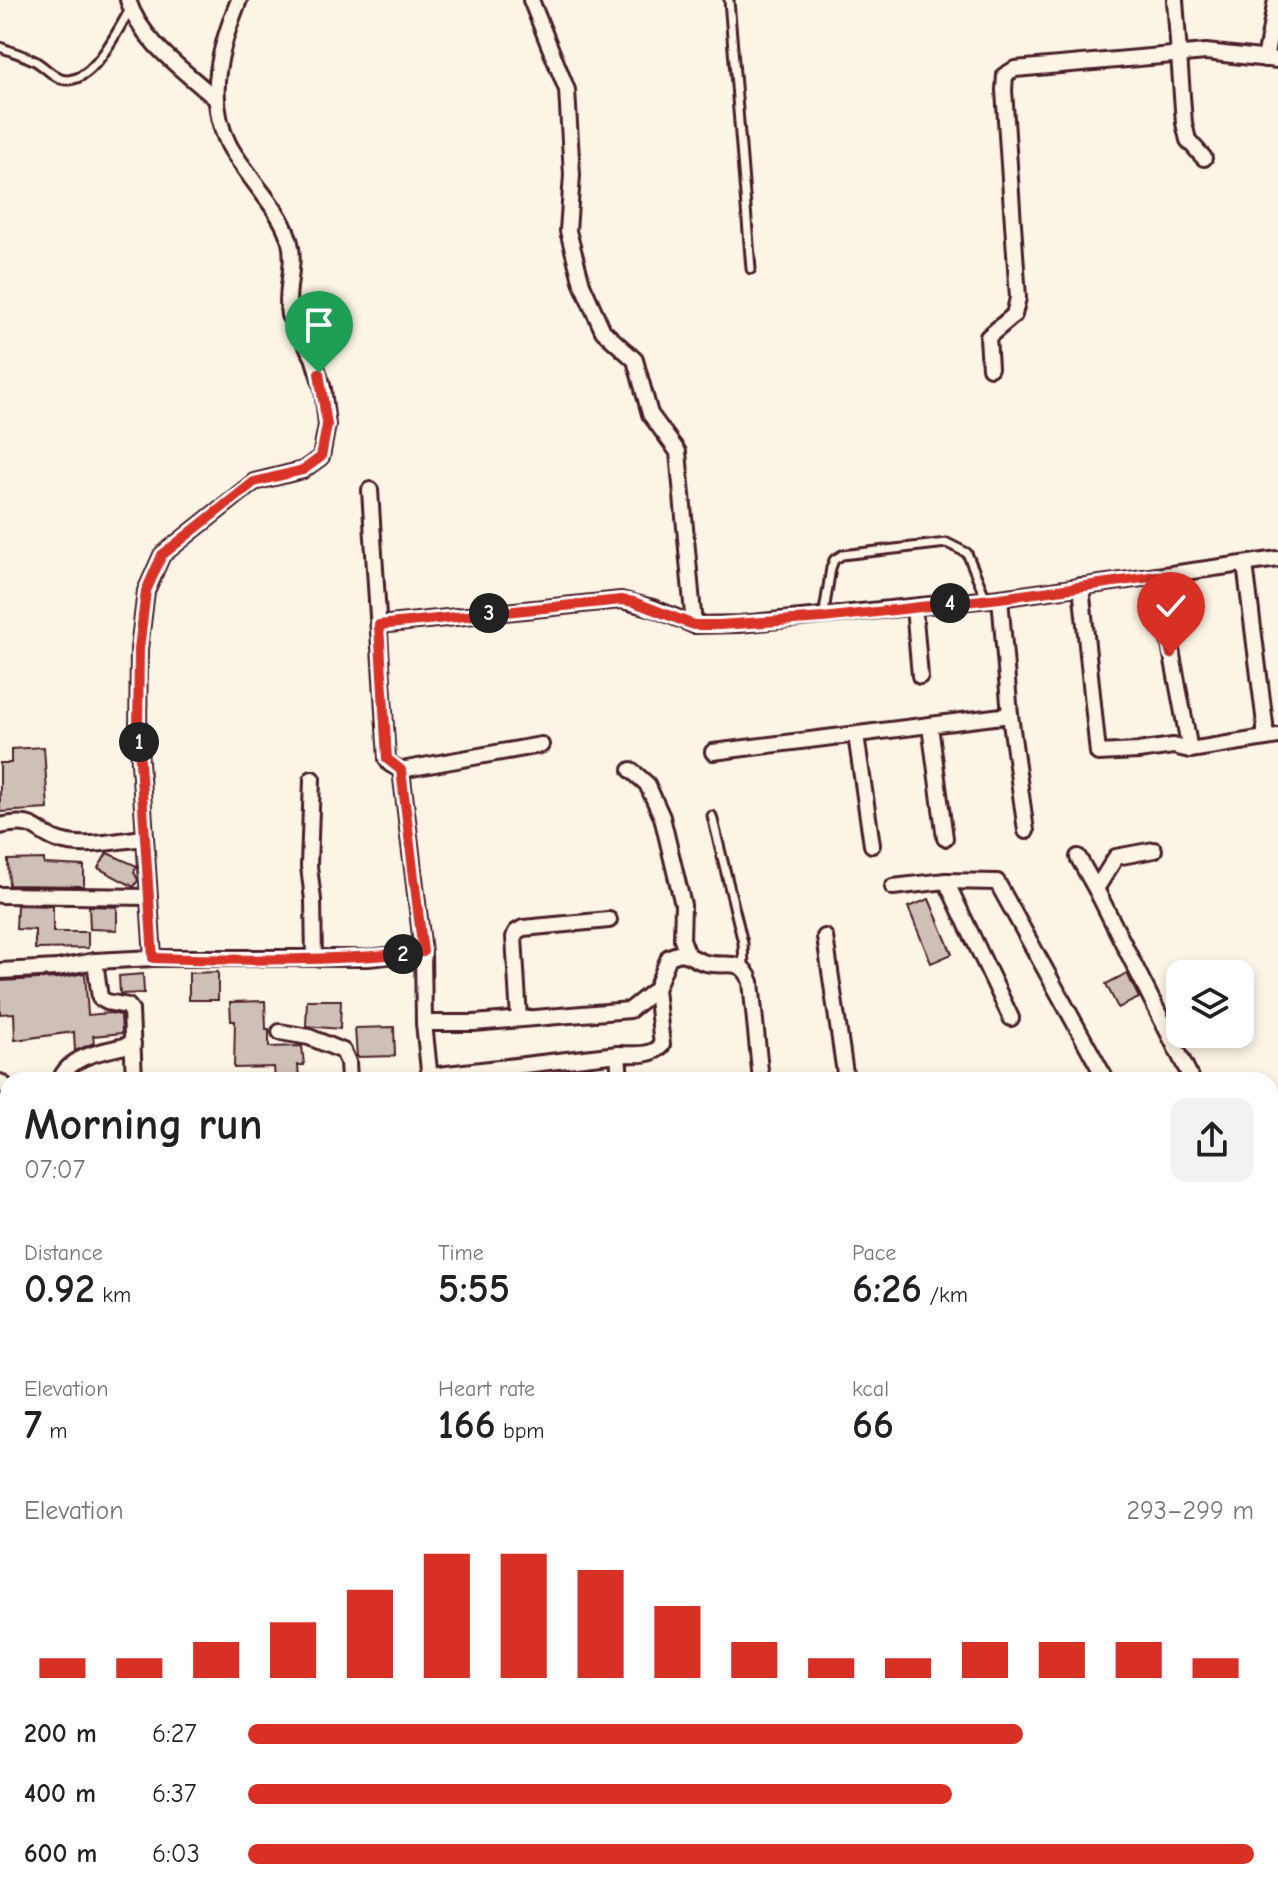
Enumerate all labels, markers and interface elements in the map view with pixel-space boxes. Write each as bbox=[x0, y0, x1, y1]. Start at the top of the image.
pin bbox=[285, 291, 353, 373]
icon: arrive bbox=[297, 303, 341, 347]
pin bbox=[1137, 572, 1205, 654]
pin: 4 bbox=[930, 583, 970, 623]
icon: check bbox=[1149, 584, 1193, 628]
text: 4 bbox=[945, 590, 955, 616]
pin: 3 bbox=[469, 593, 509, 633]
text: 3 bbox=[484, 600, 494, 626]
pin: 1 bbox=[119, 722, 159, 762]
text: 1 bbox=[135, 729, 143, 755]
pin: 2 bbox=[383, 934, 423, 974]
text: 2 bbox=[398, 941, 408, 967]
map controls bbox=[1166, 960, 1254, 1048]
button: layers bbox=[1166, 960, 1254, 1048]
button: share bbox=[1170, 1098, 1254, 1182]
text: Morning run bbox=[24, 1099, 263, 1150]
text: 07:07 bbox=[24, 1155, 85, 1185]
text: Distance bbox=[24, 1240, 103, 1266]
text: Time bbox=[438, 1240, 484, 1266]
text: Pace bbox=[852, 1240, 896, 1266]
text: 0.92 bbox=[24, 1266, 95, 1312]
text: 5:55 bbox=[438, 1266, 510, 1312]
text: 6:26 bbox=[852, 1266, 922, 1312]
text: km bbox=[95, 1282, 131, 1308]
text: /km bbox=[922, 1282, 968, 1308]
text: Elevation bbox=[24, 1376, 108, 1402]
text: Heart rate bbox=[438, 1376, 535, 1402]
text: kcal bbox=[852, 1376, 889, 1402]
text: 7 bbox=[24, 1402, 42, 1448]
text: 166 bbox=[438, 1402, 496, 1448]
text: 66 bbox=[852, 1402, 894, 1448]
text: m bbox=[42, 1418, 68, 1444]
text: bpm bbox=[496, 1418, 545, 1444]
text: Elevation bbox=[24, 1496, 124, 1526]
text: 293–299 m bbox=[1126, 1496, 1254, 1526]
text: 200 m bbox=[24, 1719, 97, 1749]
text: 6:27 bbox=[152, 1719, 197, 1749]
text: 400 m bbox=[24, 1779, 96, 1809]
text: 6:37 bbox=[152, 1779, 196, 1809]
text: 600 m bbox=[24, 1839, 97, 1869]
text: 6:03 bbox=[152, 1839, 200, 1869]

